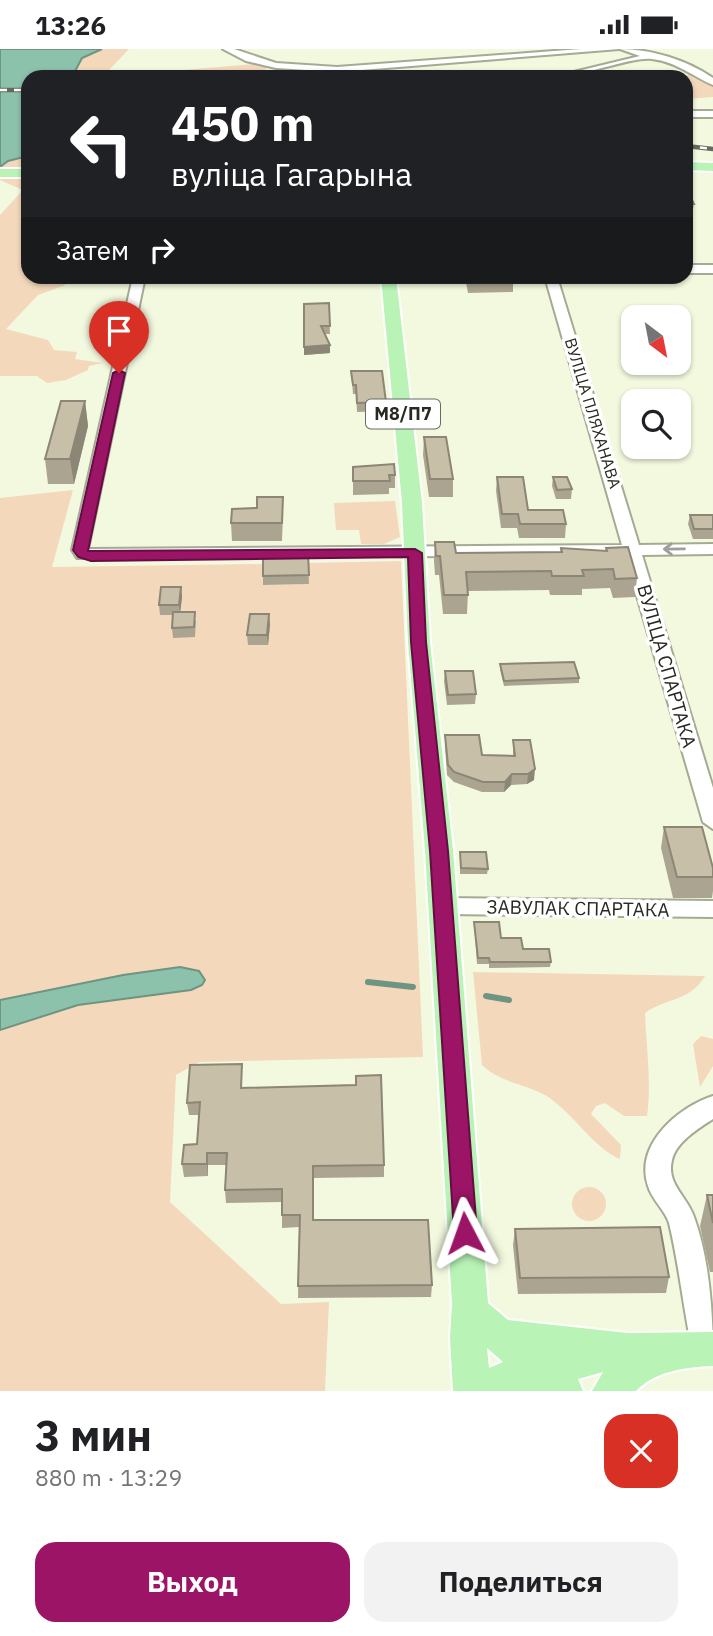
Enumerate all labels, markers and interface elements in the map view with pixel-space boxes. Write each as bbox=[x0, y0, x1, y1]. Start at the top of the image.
text: 13:26 bbox=[35, 8, 106, 42]
text: 450 m bbox=[171, 91, 315, 154]
icon: left bbox=[56, 98, 147, 189]
text: вуліца Гагарына bbox=[171, 153, 412, 195]
icon: right bbox=[143, 231, 181, 269]
text: Затем bbox=[56, 233, 129, 267]
pin bbox=[89, 301, 149, 373]
north arrow bbox=[621, 305, 691, 375]
map controls bbox=[621, 305, 691, 459]
icon: arrive bbox=[100, 312, 138, 350]
street label: ВУЛІЦА ПЛЯХАНАВА bbox=[561, 335, 625, 491]
button: search bbox=[621, 389, 691, 459]
road number: М8/П7 bbox=[366, 400, 440, 429]
one-way arrow bbox=[662, 543, 685, 556]
street label: ВУЛІЦА СПАРТАКА bbox=[632, 582, 702, 750]
street label: ЗАВУЛАК СПАРТАКА bbox=[486, 894, 670, 922]
position arrow bbox=[428, 1196, 502, 1270]
text: 3 мин bbox=[35, 1408, 152, 1463]
button: close bbox=[604, 1414, 678, 1488]
text: 880 m · 13:29 bbox=[35, 1462, 182, 1492]
button: Выход bbox=[35, 1542, 350, 1622]
button: Поделиться bbox=[364, 1542, 678, 1622]

